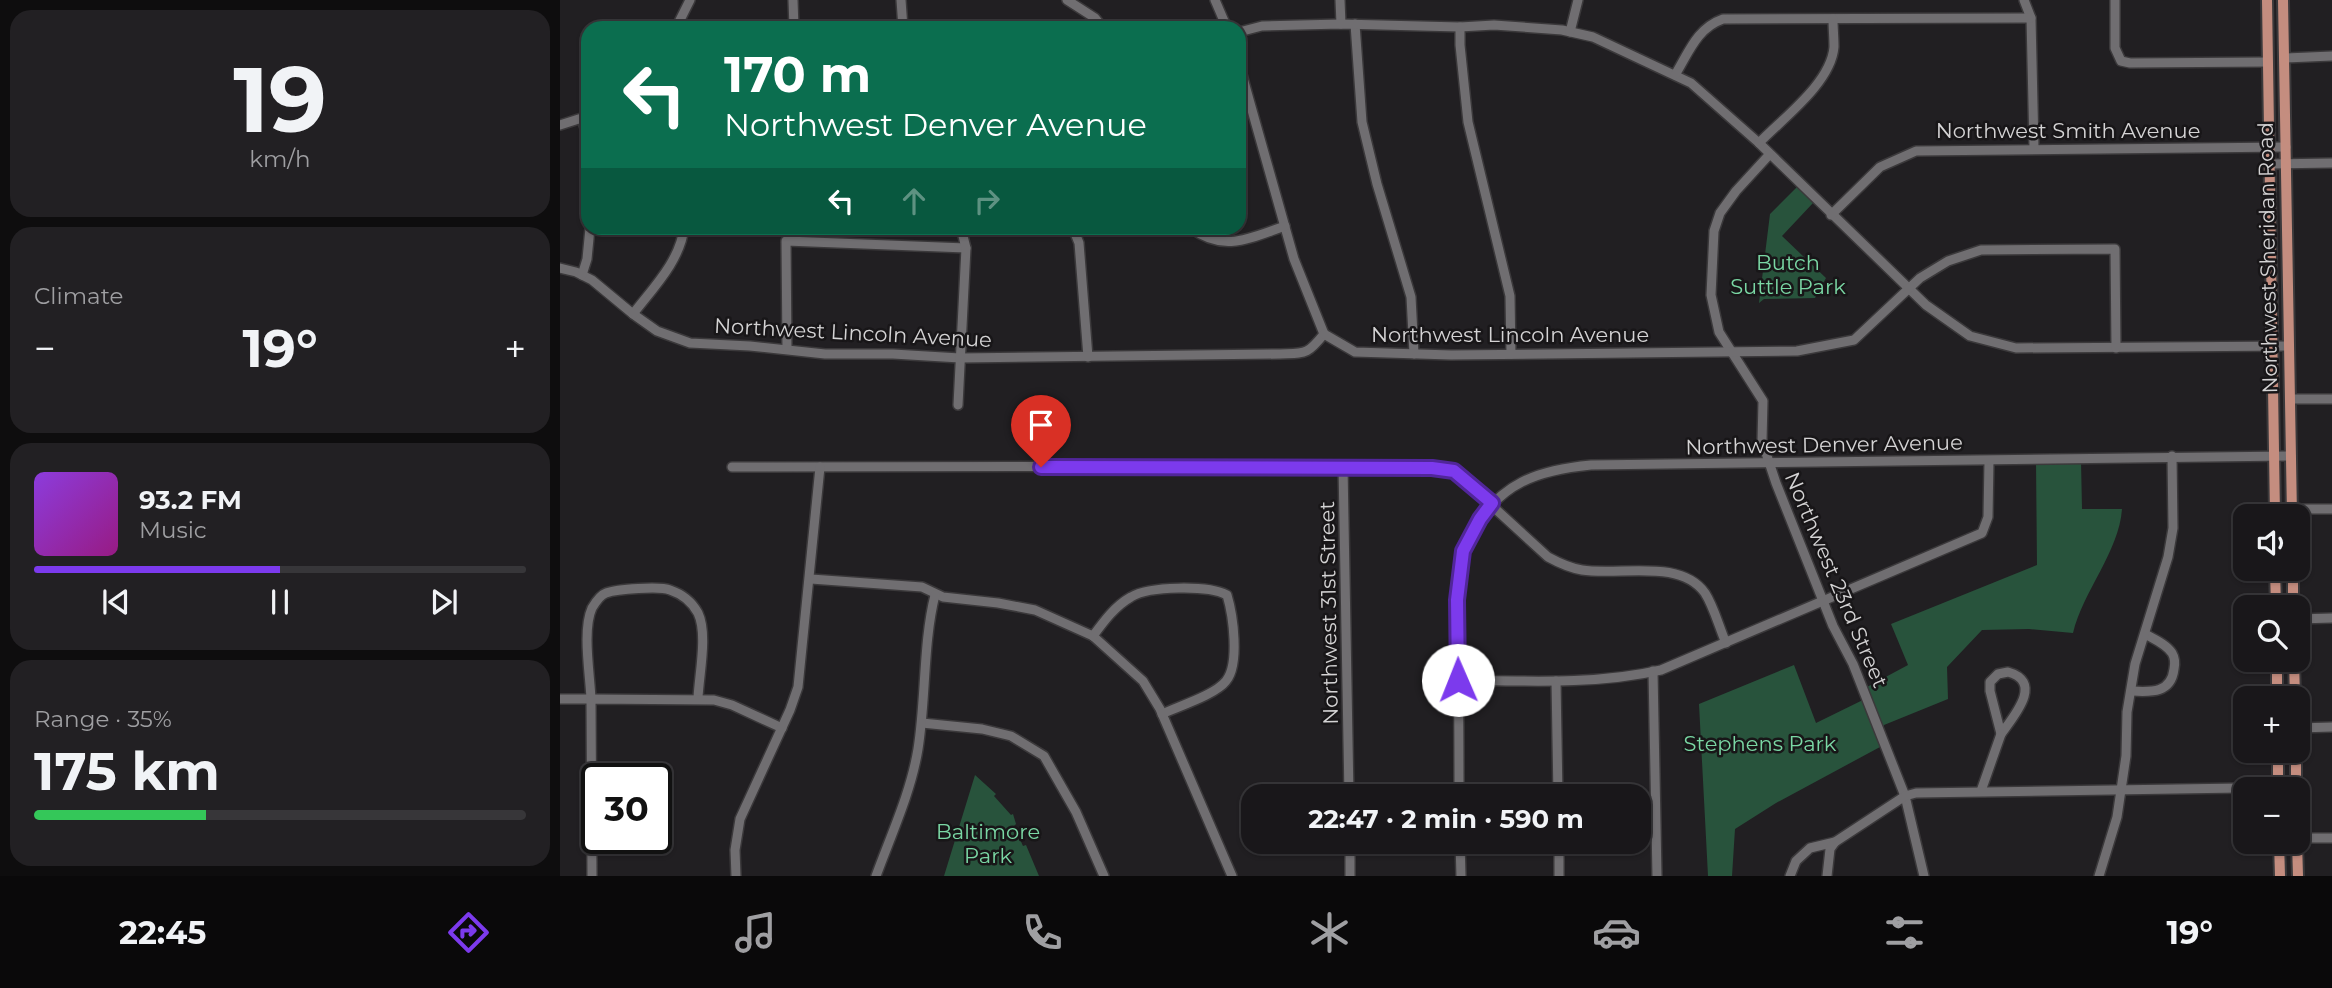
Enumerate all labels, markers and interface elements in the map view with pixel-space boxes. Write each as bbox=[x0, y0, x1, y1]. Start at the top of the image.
text: 19 bbox=[233, 44, 327, 155]
text: 170 m bbox=[724, 45, 871, 104]
icon: left bbox=[609, 49, 700, 140]
text: Northwest Denver Avenue bbox=[724, 105, 1147, 144]
street label: Northwest Smith Avenue bbox=[1936, 118, 2200, 143]
street label: Northwest Sheridan Road bbox=[2253, 122, 2282, 394]
text: km/h bbox=[249, 145, 311, 173]
icon: left bbox=[822, 182, 860, 220]
icon: ahead bbox=[895, 182, 933, 220]
icon: right bbox=[968, 182, 1006, 220]
park label: Butch Suttle Park bbox=[1730, 250, 1846, 299]
text: Climate bbox=[34, 282, 123, 310]
street label: Northwest Lincoln Avenue bbox=[713, 313, 993, 352]
text: 19° bbox=[242, 317, 318, 380]
street label: Northwest Lincoln Avenue bbox=[1371, 322, 1649, 347]
text: − bbox=[34, 325, 56, 372]
text: + bbox=[504, 325, 526, 372]
pin bbox=[1011, 395, 1071, 467]
icon: arrive bbox=[1022, 406, 1060, 444]
street label: Northwest Denver Avenue bbox=[1685, 430, 1963, 459]
street label: Northwest 23rd Street bbox=[1780, 468, 1893, 691]
text: 93.2 FM bbox=[139, 484, 242, 516]
street label: Northwest 31st Street bbox=[1314, 501, 1343, 725]
map controls bbox=[2233, 504, 2310, 854]
button: sound bbox=[2233, 504, 2310, 581]
text: Music bbox=[139, 516, 207, 544]
icon: previous bbox=[97, 583, 135, 621]
icon: pause bbox=[261, 583, 299, 621]
icon: next bbox=[425, 583, 463, 621]
button: search bbox=[2233, 595, 2310, 672]
position arrow bbox=[1421, 643, 1495, 717]
button: + bbox=[2233, 686, 2310, 763]
text: Range · 35% bbox=[34, 705, 172, 733]
park label: Stephens Park bbox=[1684, 731, 1837, 756]
text: 175 km bbox=[34, 740, 220, 803]
speed limit sign: 30 bbox=[581, 763, 672, 854]
button: − bbox=[2233, 777, 2310, 854]
text: 22:47 · 2 min · 590 m bbox=[1308, 803, 1584, 835]
park label: Baltimore Park bbox=[936, 819, 1040, 868]
icon: directions bbox=[444, 908, 493, 957]
icon: music bbox=[731, 908, 780, 957]
icon: phone bbox=[1018, 908, 1067, 957]
icon: climate bbox=[1305, 908, 1354, 957]
icon: car bbox=[1592, 908, 1641, 957]
icon: filters bbox=[1880, 908, 1929, 957]
text: 22:45 bbox=[119, 913, 206, 952]
text: 19° bbox=[2167, 913, 2213, 952]

